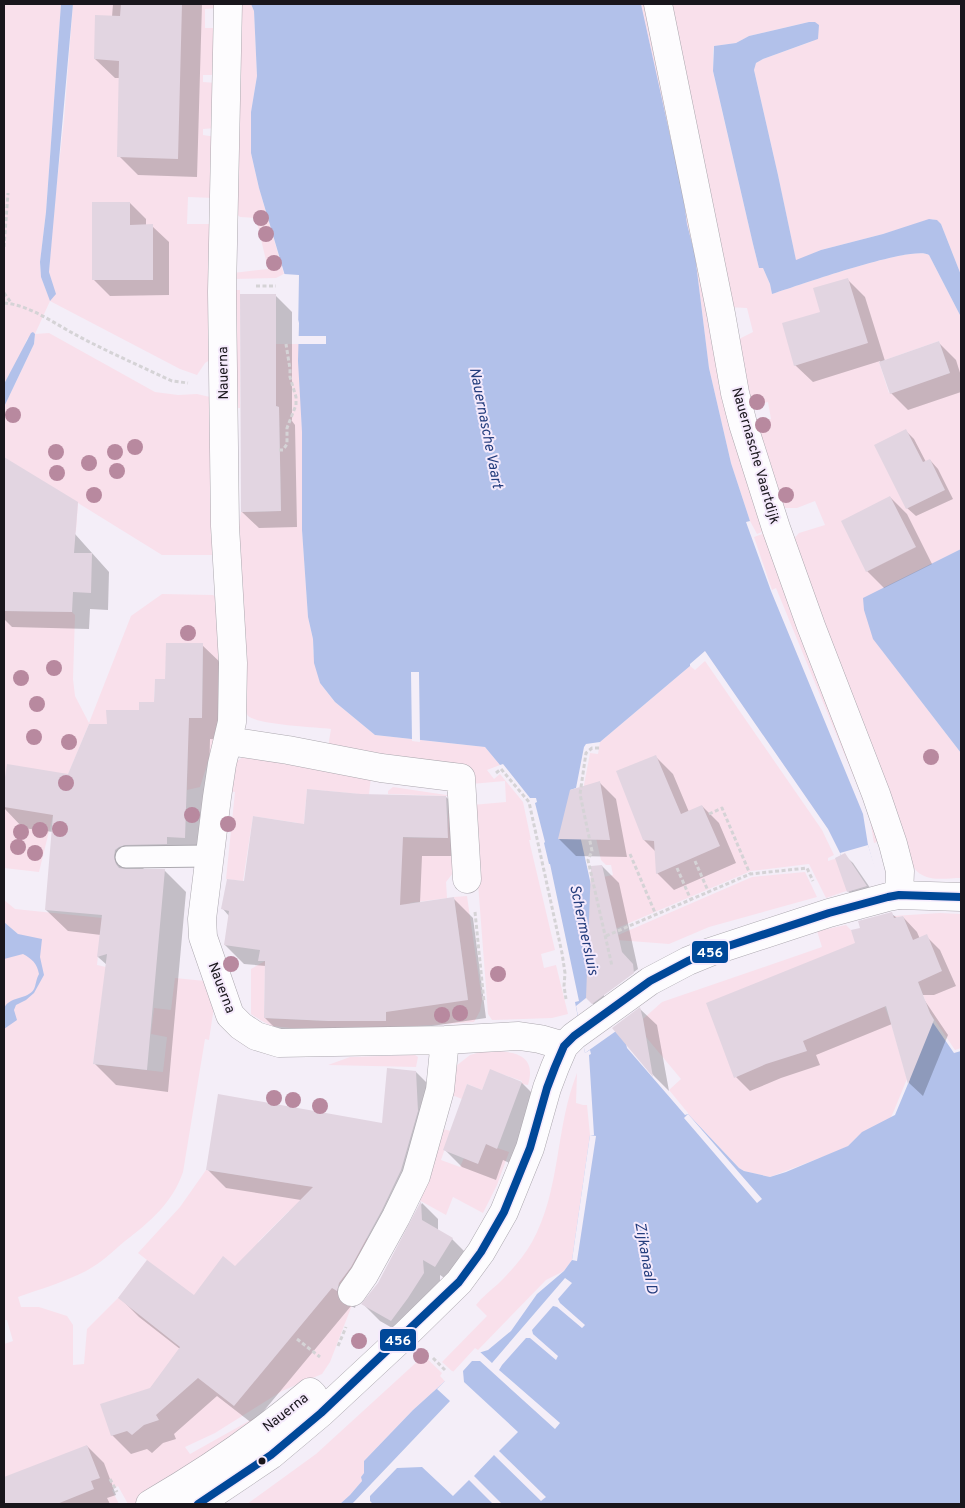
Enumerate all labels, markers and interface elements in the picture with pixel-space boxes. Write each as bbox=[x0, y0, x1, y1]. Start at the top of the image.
street label: Nauerna bbox=[215, 346, 233, 400]
water label: Nauernasche Vaart bbox=[464, 366, 506, 491]
street label: Nauernasche Vaartdijk bbox=[727, 386, 783, 526]
water label: Schermersluis bbox=[564, 883, 602, 977]
line badge: 456 bbox=[691, 940, 729, 964]
text: 456 bbox=[697, 945, 723, 962]
street label: Nauerna bbox=[204, 960, 238, 1016]
water label: Zijkanaal D bbox=[629, 1220, 661, 1296]
line badge: 456 bbox=[379, 1328, 417, 1352]
text: 456 bbox=[385, 1333, 411, 1350]
street label: Nauerna bbox=[260, 1390, 312, 1436]
unlabelled marker bbox=[257, 1456, 267, 1466]

